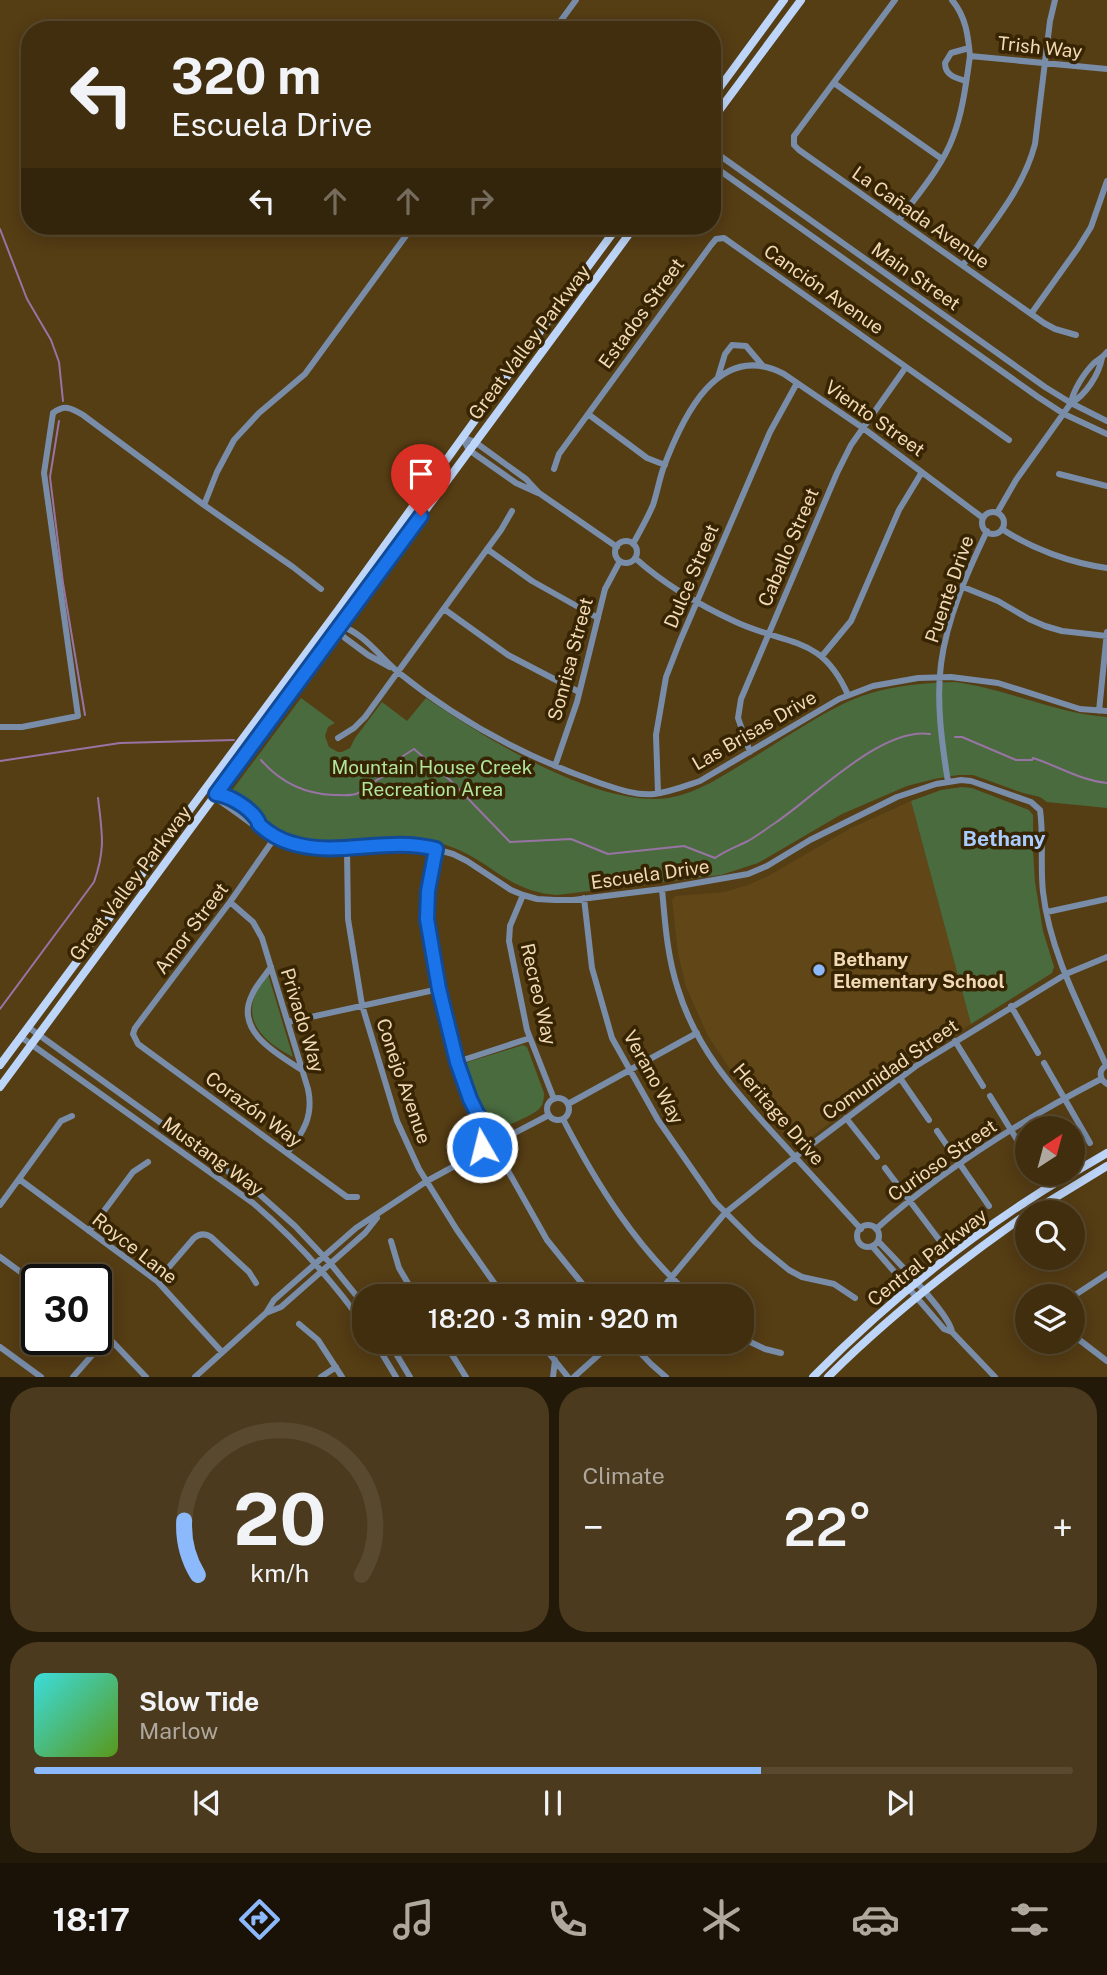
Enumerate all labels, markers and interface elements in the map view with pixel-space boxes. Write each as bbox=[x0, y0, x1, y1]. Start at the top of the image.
street label: Trish Way bbox=[996, 32, 1084, 62]
text: 320 m bbox=[171, 47, 321, 105]
icon: left bbox=[56, 49, 147, 140]
text: Escuela Drive bbox=[171, 106, 372, 143]
street label: La Cañada Avenue bbox=[848, 161, 994, 273]
icon: left bbox=[243, 182, 281, 220]
icon: ahead bbox=[316, 182, 354, 220]
icon: ahead bbox=[389, 182, 427, 220]
icon: right bbox=[462, 182, 500, 220]
street label: Main Street bbox=[867, 237, 965, 315]
street label: Canción Avenue bbox=[760, 240, 888, 338]
street label: Estados Street bbox=[594, 254, 688, 372]
street label: Great Valley Parkway bbox=[464, 260, 594, 424]
street label: Viento Street bbox=[821, 376, 929, 460]
pin bbox=[391, 444, 451, 516]
icon: arrive bbox=[402, 455, 440, 493]
street label: Caballo Street bbox=[753, 484, 823, 610]
street label: Dulce Street bbox=[659, 521, 723, 631]
street label: Puente Drive bbox=[920, 532, 978, 646]
street label: Sonrisa Street bbox=[543, 595, 597, 723]
street label: Las Brisas Drive bbox=[688, 686, 820, 774]
park label: Mountain House Creek Recreation Area bbox=[332, 756, 533, 800]
street label: Great Valley Parkway bbox=[65, 801, 195, 965]
district label: Bethany bbox=[962, 826, 1046, 851]
street label: Escuela Drive bbox=[589, 855, 711, 893]
street label: Amor Street bbox=[150, 878, 232, 978]
street label: Recreo Way bbox=[517, 941, 561, 1047]
place label: Bethany Elementary School bbox=[833, 948, 1005, 992]
marker: Bethany Elementary School bbox=[811, 962, 827, 978]
street label: Privado Way bbox=[277, 965, 329, 1075]
street label: Comunidad Street bbox=[818, 1014, 962, 1124]
street label: Conejo Avenue bbox=[372, 1015, 436, 1147]
street label: Verano Way bbox=[619, 1026, 689, 1128]
street label: Heritage Drive bbox=[729, 1059, 829, 1169]
street label: Corazón Way bbox=[201, 1067, 307, 1151]
position arrow bbox=[445, 1110, 519, 1184]
street label: Mustang Way bbox=[158, 1112, 268, 1200]
street label: Curioso Street bbox=[884, 1114, 1000, 1206]
north arrow bbox=[1015, 1116, 1085, 1186]
map controls bbox=[1015, 1116, 1085, 1354]
button: search bbox=[1015, 1200, 1085, 1270]
street label: Central Parkway bbox=[863, 1204, 991, 1310]
street label: Royce Lane bbox=[88, 1208, 182, 1288]
speed limit sign: 30 bbox=[21, 1264, 112, 1355]
button: layers bbox=[1015, 1284, 1085, 1354]
text: 18:20 · 3 min · 920 m bbox=[428, 1303, 678, 1334]
text: Climate bbox=[583, 1462, 665, 1489]
text: 20 bbox=[233, 1477, 326, 1562]
text: 22° bbox=[783, 1497, 872, 1558]
text: − bbox=[583, 1505, 604, 1550]
text: + bbox=[1052, 1505, 1073, 1550]
text: km/h bbox=[250, 1558, 309, 1588]
text: Slow Tide bbox=[139, 1686, 259, 1717]
text: Marlow bbox=[139, 1717, 218, 1744]
icon: previous bbox=[188, 1784, 226, 1822]
icon: pause bbox=[534, 1784, 572, 1822]
icon: next bbox=[881, 1784, 919, 1822]
icon: directions bbox=[235, 1895, 284, 1944]
icon: music bbox=[389, 1895, 438, 1944]
icon: phone bbox=[543, 1895, 592, 1944]
icon: climate bbox=[697, 1895, 746, 1944]
icon: car bbox=[851, 1895, 900, 1944]
icon: filters bbox=[1005, 1895, 1054, 1944]
text: 18:17 bbox=[53, 1901, 130, 1938]

